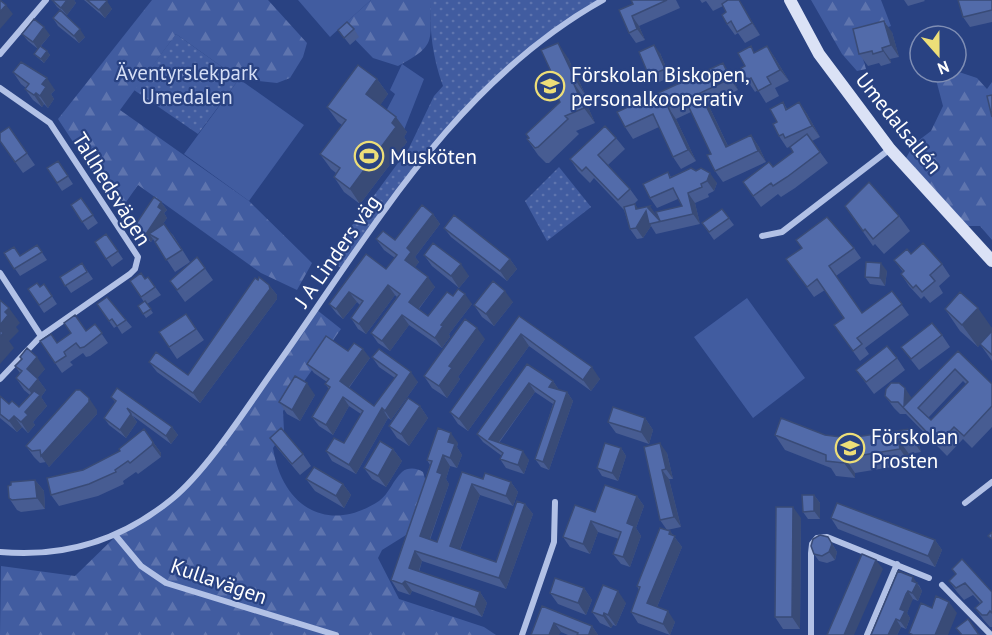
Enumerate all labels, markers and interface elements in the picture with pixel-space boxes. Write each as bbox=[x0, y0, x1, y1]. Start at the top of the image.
north arrow bbox=[908, 24, 968, 84]
text: N bbox=[935, 57, 952, 79]
park label: Äventyrslekpark Umedalen bbox=[116, 59, 258, 110]
place label: Förskolan Biskopen, personalkooperativ bbox=[571, 61, 750, 112]
street label: Umedalsallén bbox=[850, 67, 948, 179]
school or university icon: Förskolan Biskopen, personalkooperativ bbox=[534, 70, 566, 102]
street label: Tallhedsvägen bbox=[67, 127, 157, 251]
sports icon: Musköten bbox=[353, 140, 385, 172]
place label: Musköten bbox=[390, 143, 477, 170]
street label: J A Linders väg bbox=[288, 190, 386, 313]
place label: Förskolan Prosten bbox=[871, 423, 958, 474]
school or university icon: Förskolan Prosten bbox=[834, 432, 866, 464]
street label: Kullavägen bbox=[167, 552, 271, 610]

